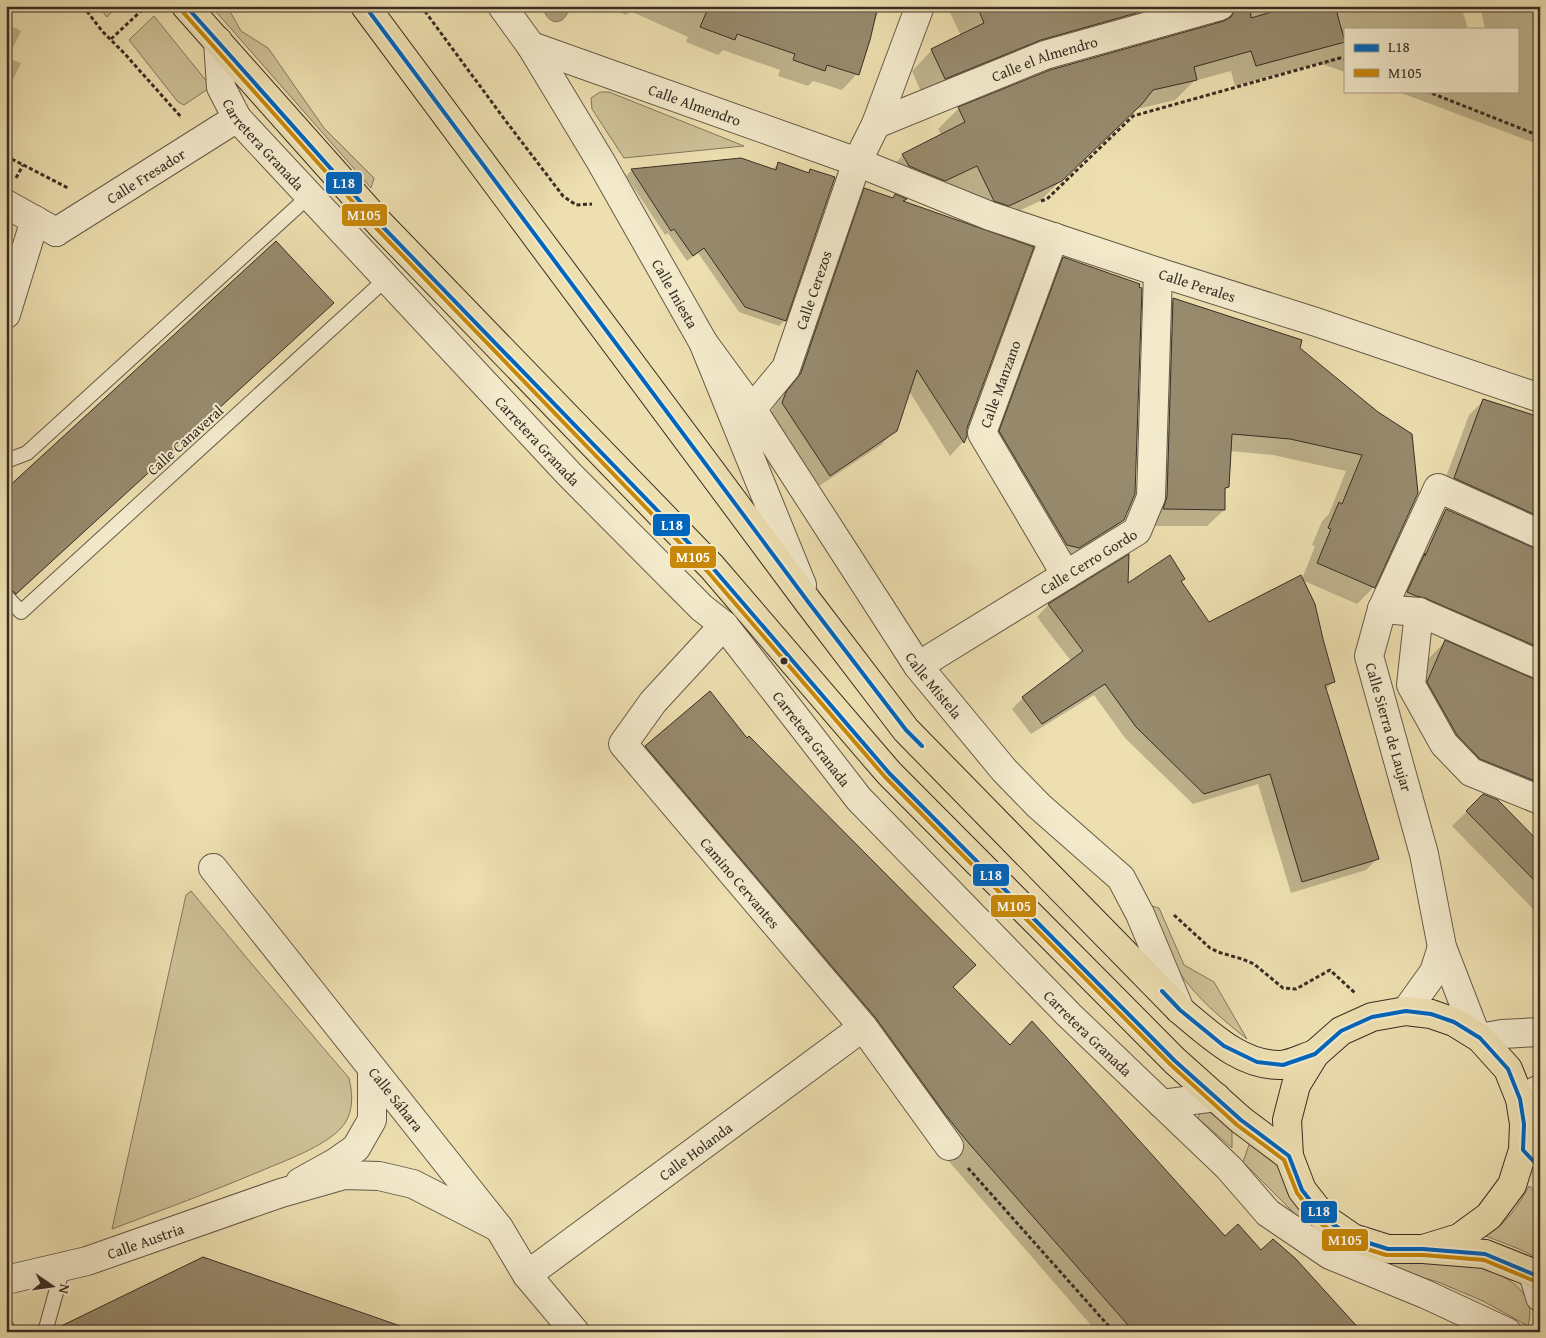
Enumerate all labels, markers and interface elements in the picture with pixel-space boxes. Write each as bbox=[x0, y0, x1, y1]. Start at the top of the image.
legend bbox=[1344, 28, 1518, 92]
street label: Calle el Almendro bbox=[988, 30, 1100, 86]
text: L18 bbox=[1388, 36, 1410, 57]
text: M105 bbox=[1388, 62, 1422, 83]
street label: Calle Almendro bbox=[646, 78, 744, 131]
street label: Carretera Granada bbox=[218, 95, 309, 195]
street label: Calle Fresador bbox=[102, 143, 189, 208]
line badge: L18 bbox=[325, 171, 363, 195]
text: L18 bbox=[333, 173, 355, 193]
line badge: M105 bbox=[341, 203, 388, 227]
text: M105 bbox=[347, 205, 381, 225]
street label: Calle Cerezos bbox=[790, 247, 836, 332]
street label: Calle Iniesta bbox=[647, 255, 704, 332]
street label: Calle Perales bbox=[1156, 262, 1239, 306]
street label: Calle Manzano bbox=[974, 337, 1026, 431]
street label: Carretera Granada bbox=[491, 391, 585, 490]
street label: Calle Canaveral bbox=[142, 400, 228, 480]
line badge: L18 bbox=[652, 513, 691, 537]
text: L18 bbox=[661, 515, 683, 535]
street label: Calle Cerro Gordo bbox=[1036, 523, 1141, 599]
line badge: M105 bbox=[669, 545, 717, 569]
text: M105 bbox=[676, 547, 710, 567]
street label: Calle Mistela bbox=[901, 648, 968, 723]
unlabelled marker bbox=[779, 656, 789, 666]
street label: Calle Sierra de Laujar bbox=[1361, 660, 1417, 794]
street label: Carretera Granada bbox=[768, 686, 856, 791]
street label: Camino Cervantes bbox=[696, 832, 785, 933]
line badge: L18 bbox=[972, 863, 1010, 887]
text: L18 bbox=[980, 865, 1002, 885]
line badge: M105 bbox=[990, 894, 1037, 918]
text: M105 bbox=[997, 896, 1031, 916]
street label: Carretera Granada bbox=[1039, 985, 1137, 1081]
street label: Calle Sáhara bbox=[364, 1062, 429, 1136]
street label: Calle Holanda bbox=[654, 1117, 736, 1185]
line badge: L18 bbox=[1300, 1200, 1338, 1224]
text: L18 bbox=[1308, 1201, 1330, 1221]
street label: Calle Austria bbox=[104, 1217, 187, 1264]
line badge: M105 bbox=[1321, 1228, 1369, 1252]
text: M105 bbox=[1328, 1230, 1362, 1250]
north arrow bbox=[28, 1260, 78, 1310]
text: N bbox=[54, 1282, 75, 1296]

